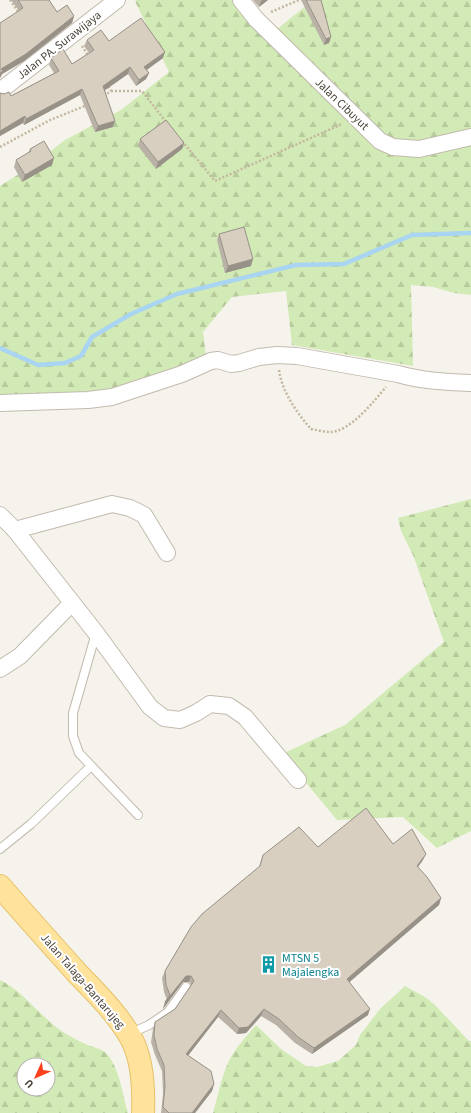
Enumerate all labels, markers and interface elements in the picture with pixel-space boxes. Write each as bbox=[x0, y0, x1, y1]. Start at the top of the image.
street label: Jalan PA. Surawijaya bbox=[14, 7, 105, 84]
street label: Jalan Cibuyut bbox=[311, 74, 372, 134]
street label: Jalan Talaga-Bantarujeg bbox=[36, 930, 129, 1033]
place label: MTSN 5 Majalengka bbox=[282, 950, 339, 981]
building icon: MTSN 5 Majalengka bbox=[259, 955, 279, 975]
north arrow bbox=[16, 1057, 56, 1097]
text: U bbox=[21, 1076, 37, 1092]

